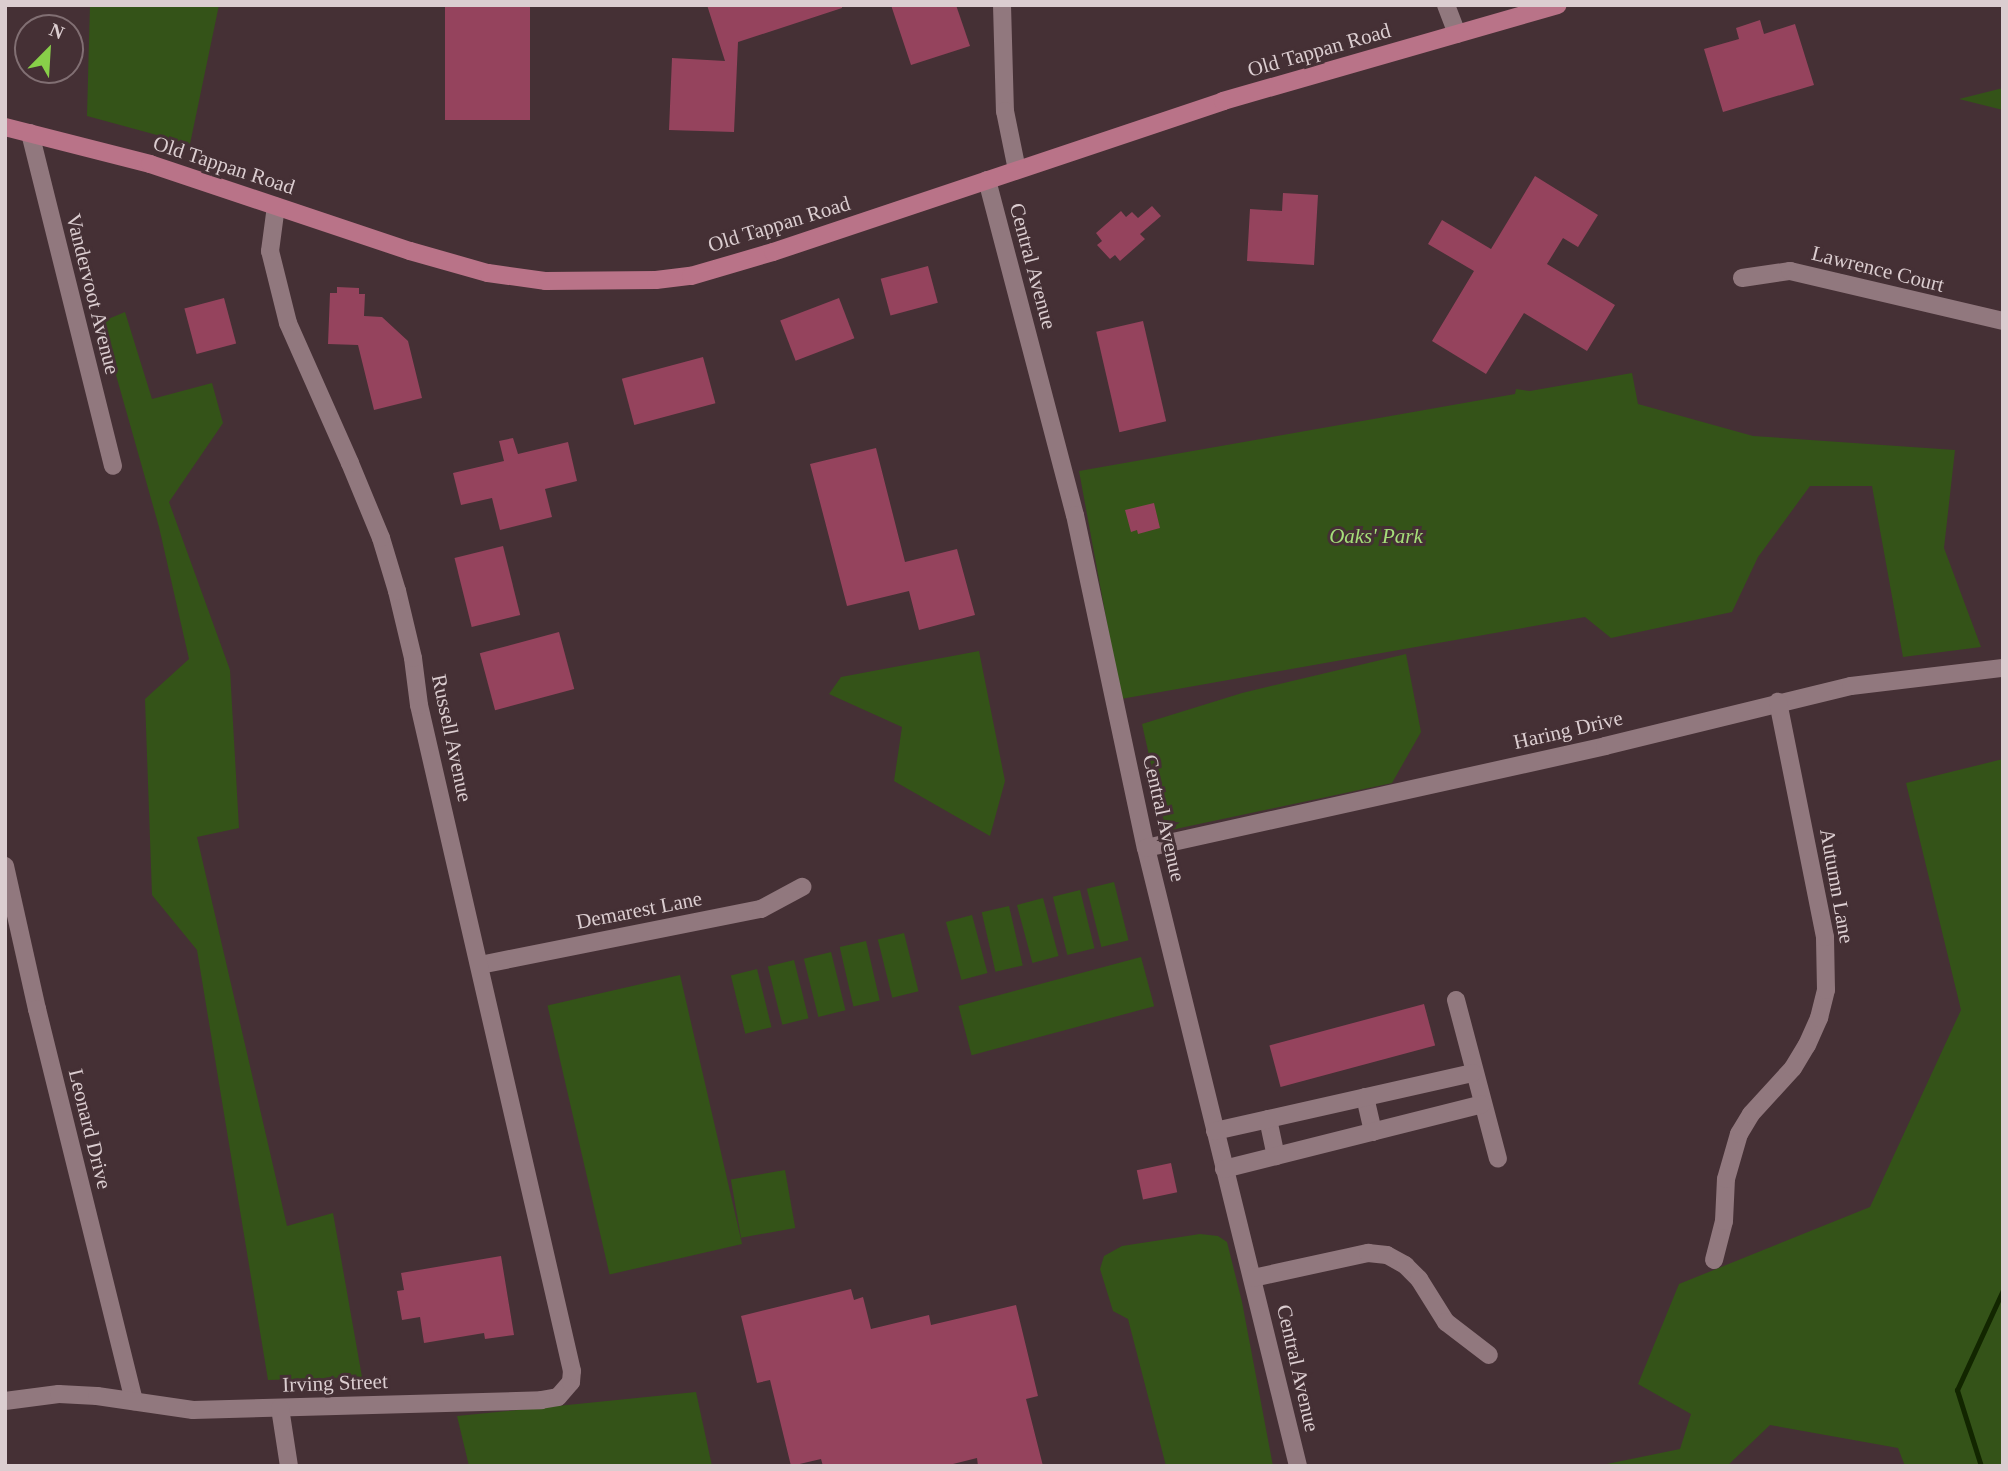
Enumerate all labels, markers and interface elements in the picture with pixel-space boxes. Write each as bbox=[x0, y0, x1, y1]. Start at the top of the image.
north arrow bbox=[14, 14, 84, 84]
street label: Old Tappan Road bbox=[1244, 18, 1394, 82]
text: N bbox=[46, 19, 67, 44]
street label: Old Tappan Road bbox=[150, 130, 298, 200]
street label: Old Tappan Road bbox=[705, 190, 853, 258]
street label: Central Avenue bbox=[1004, 200, 1062, 332]
street label: Vandervoot Avenue bbox=[61, 211, 125, 377]
street label: Lawrence Court bbox=[1809, 240, 1947, 298]
park label: Oaks' Park bbox=[1329, 523, 1423, 549]
street label: Russell Avenue bbox=[426, 671, 478, 805]
street label: Haring Drive bbox=[1511, 705, 1625, 755]
street label: Central Avenue bbox=[1137, 751, 1191, 885]
street label: Autumn Lane bbox=[1815, 827, 1859, 945]
street label: Demarest Lane bbox=[574, 885, 704, 935]
street label: Leonard Drive bbox=[63, 1066, 117, 1192]
street label: Central Avenue bbox=[1271, 1301, 1325, 1435]
street label: Irving Street bbox=[282, 1369, 388, 1397]

